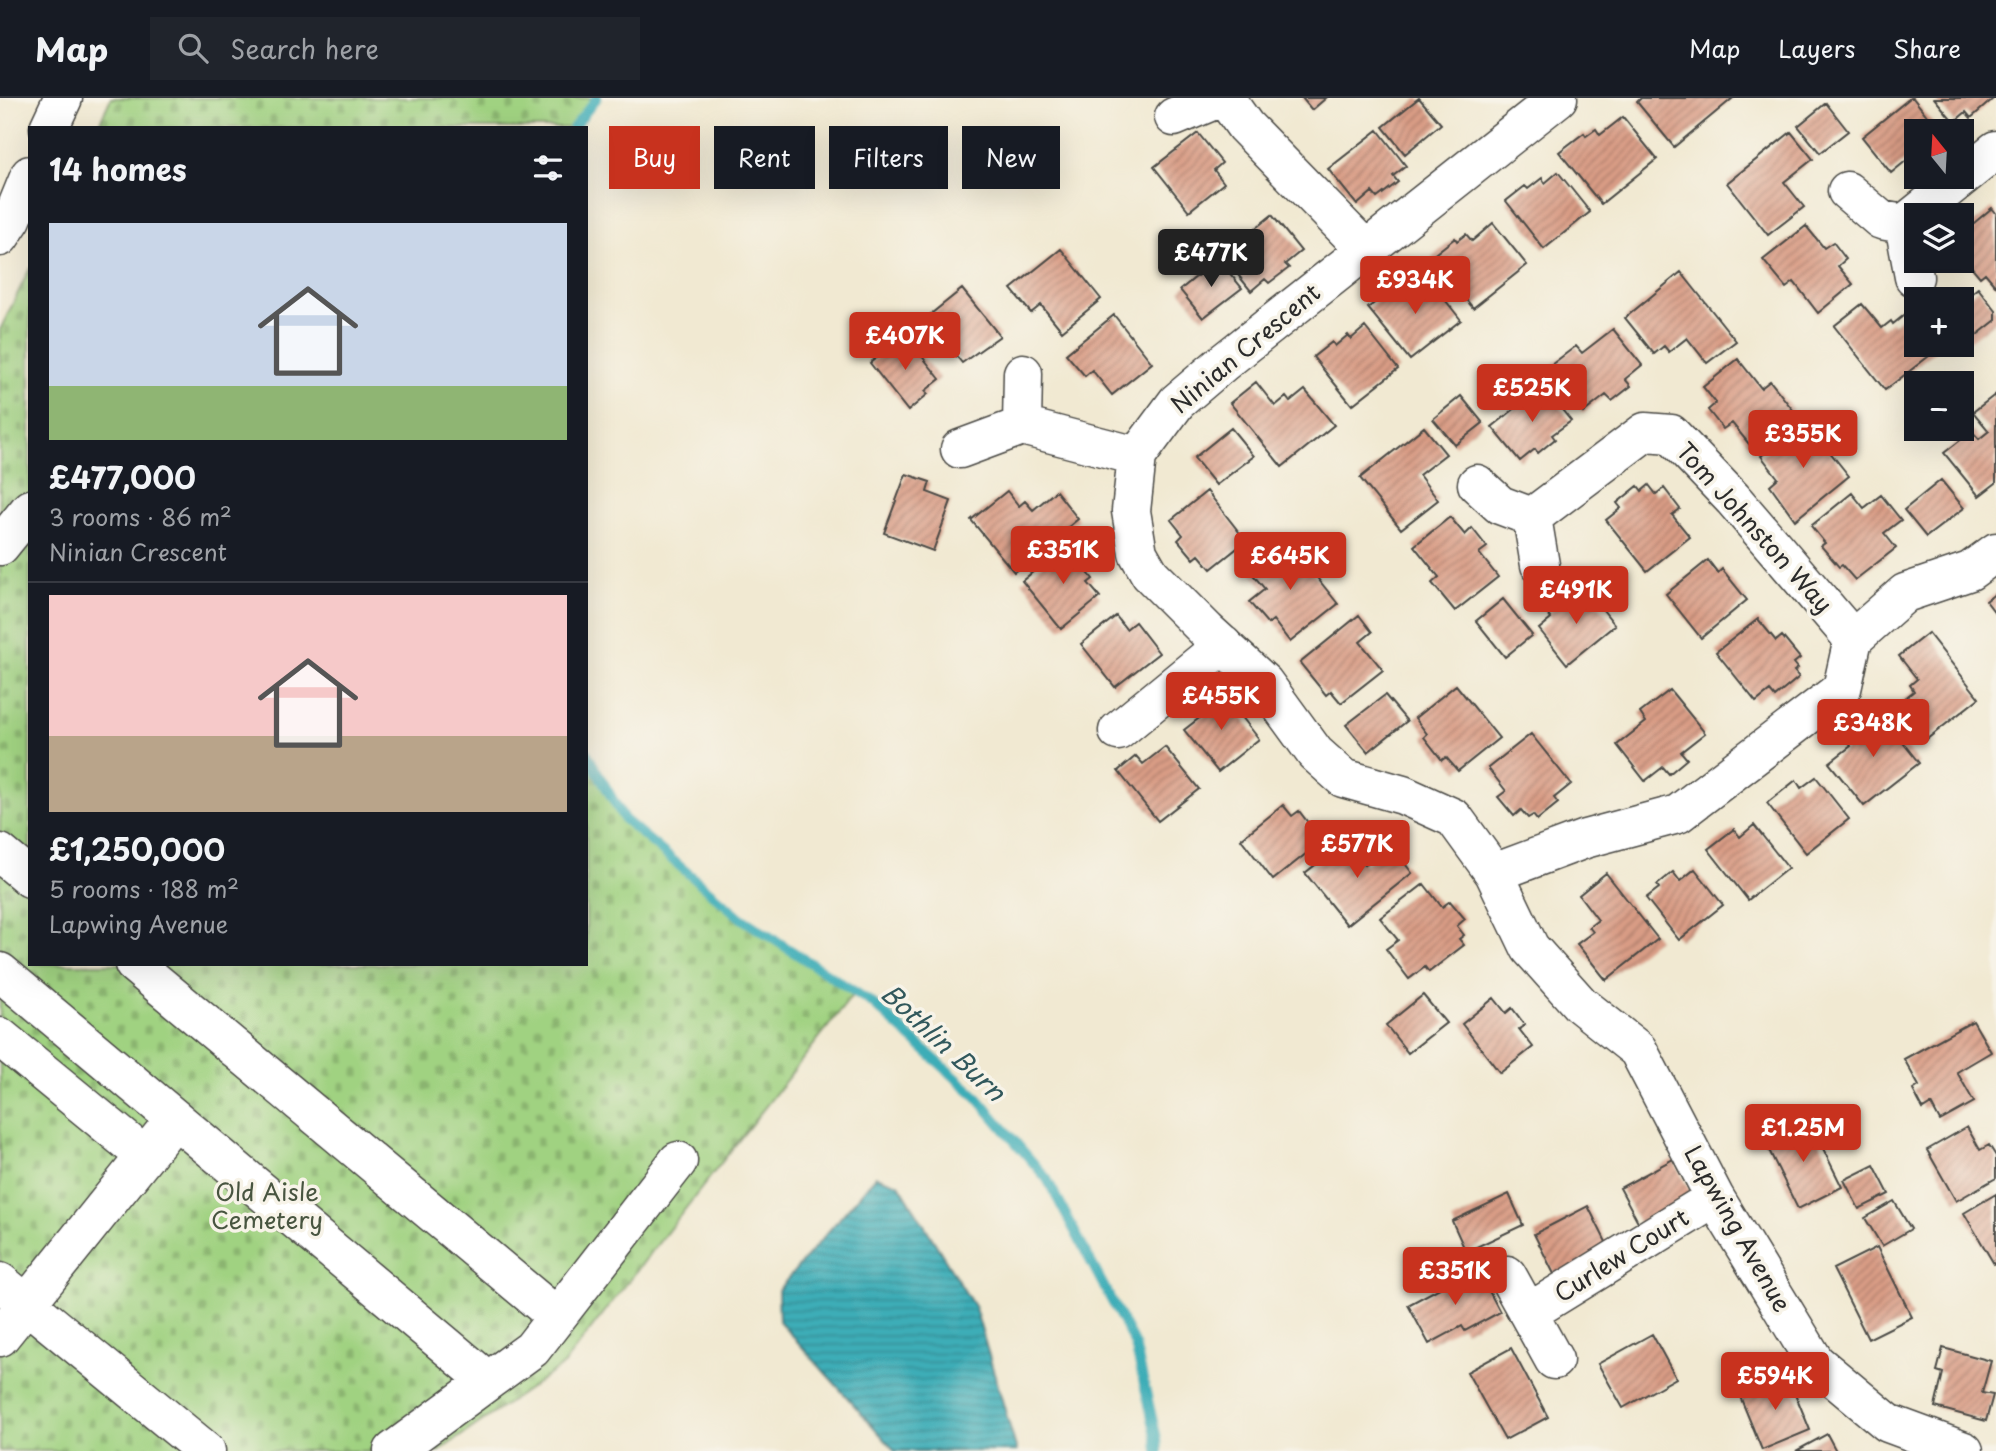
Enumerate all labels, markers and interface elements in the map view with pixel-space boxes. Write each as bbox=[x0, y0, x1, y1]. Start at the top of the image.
search box bbox=[150, 17, 640, 80]
text: Map bbox=[35, 23, 108, 73]
icon: search bbox=[174, 29, 212, 67]
text: Search here bbox=[230, 29, 379, 68]
text: Map bbox=[1689, 30, 1740, 66]
text: Layers bbox=[1778, 30, 1855, 66]
text: Share bbox=[1893, 30, 1961, 66]
north arrow bbox=[1904, 119, 1974, 189]
map controls bbox=[1904, 119, 1974, 441]
chip: Buy bbox=[609, 126, 700, 189]
chip: Rent bbox=[714, 126, 815, 189]
chip: Filters bbox=[829, 126, 948, 189]
chip: New bbox=[962, 126, 1060, 189]
text: 14 homes bbox=[49, 146, 187, 191]
icon: filters bbox=[529, 149, 567, 187]
button: layers bbox=[1904, 203, 1974, 273]
pin: £477K bbox=[1162, 230, 1260, 289]
text: £477K bbox=[1174, 234, 1248, 269]
pin: £934K bbox=[1366, 256, 1464, 316]
text: £934K bbox=[1376, 261, 1454, 296]
icon: home bbox=[245, 268, 371, 394]
street label: Ninian Crescent bbox=[1162, 274, 1328, 421]
button: + bbox=[1904, 287, 1974, 357]
pin: £407K bbox=[856, 313, 954, 372]
text: £407K bbox=[865, 317, 945, 352]
pin: £525K bbox=[1483, 364, 1581, 424]
text: £525K bbox=[1493, 369, 1571, 404]
button: − bbox=[1904, 371, 1974, 441]
pin: £355K bbox=[1754, 410, 1852, 470]
text: £355K bbox=[1764, 415, 1842, 450]
street label: Tom Johnston Way bbox=[1669, 433, 1842, 620]
text: £477,000 bbox=[49, 454, 196, 499]
text: 3 rooms · 86 m² bbox=[49, 499, 232, 534]
pin: £351K bbox=[1014, 526, 1112, 586]
text: £351K bbox=[1027, 531, 1099, 566]
pin: £645K bbox=[1241, 532, 1339, 592]
text: Ninian Crescent bbox=[49, 534, 227, 569]
text: £645K bbox=[1250, 537, 1330, 572]
pin: £491K bbox=[1527, 566, 1625, 626]
text: £491K bbox=[1539, 571, 1613, 606]
icon: home bbox=[245, 640, 371, 766]
pin: £455K bbox=[1172, 672, 1270, 732]
text: £455K bbox=[1182, 677, 1260, 712]
pin: £348K bbox=[1824, 700, 1922, 759]
text: £348K bbox=[1833, 704, 1913, 739]
pin: £577K bbox=[1308, 820, 1406, 880]
text: £577K bbox=[1321, 825, 1393, 860]
text: £1,250,000 bbox=[49, 826, 225, 871]
text: 5 rooms · 188 m² bbox=[49, 871, 239, 906]
text: Lapwing Avenue bbox=[49, 906, 228, 941]
water label: Bothlin Burn bbox=[873, 974, 1016, 1111]
pin: £1.25M bbox=[1746, 1104, 1860, 1164]
text: £1.25M bbox=[1761, 1109, 1845, 1144]
street label: Lapwing Avenue bbox=[1676, 1138, 1801, 1318]
park label: Old Aisle Cemetery bbox=[211, 1173, 323, 1237]
street label: Curlew Court bbox=[1547, 1198, 1695, 1310]
pin: £351K bbox=[1406, 1248, 1504, 1307]
text: £351K bbox=[1419, 1252, 1491, 1287]
pin: £594K bbox=[1726, 1352, 1824, 1412]
text: £594K bbox=[1737, 1357, 1813, 1392]

